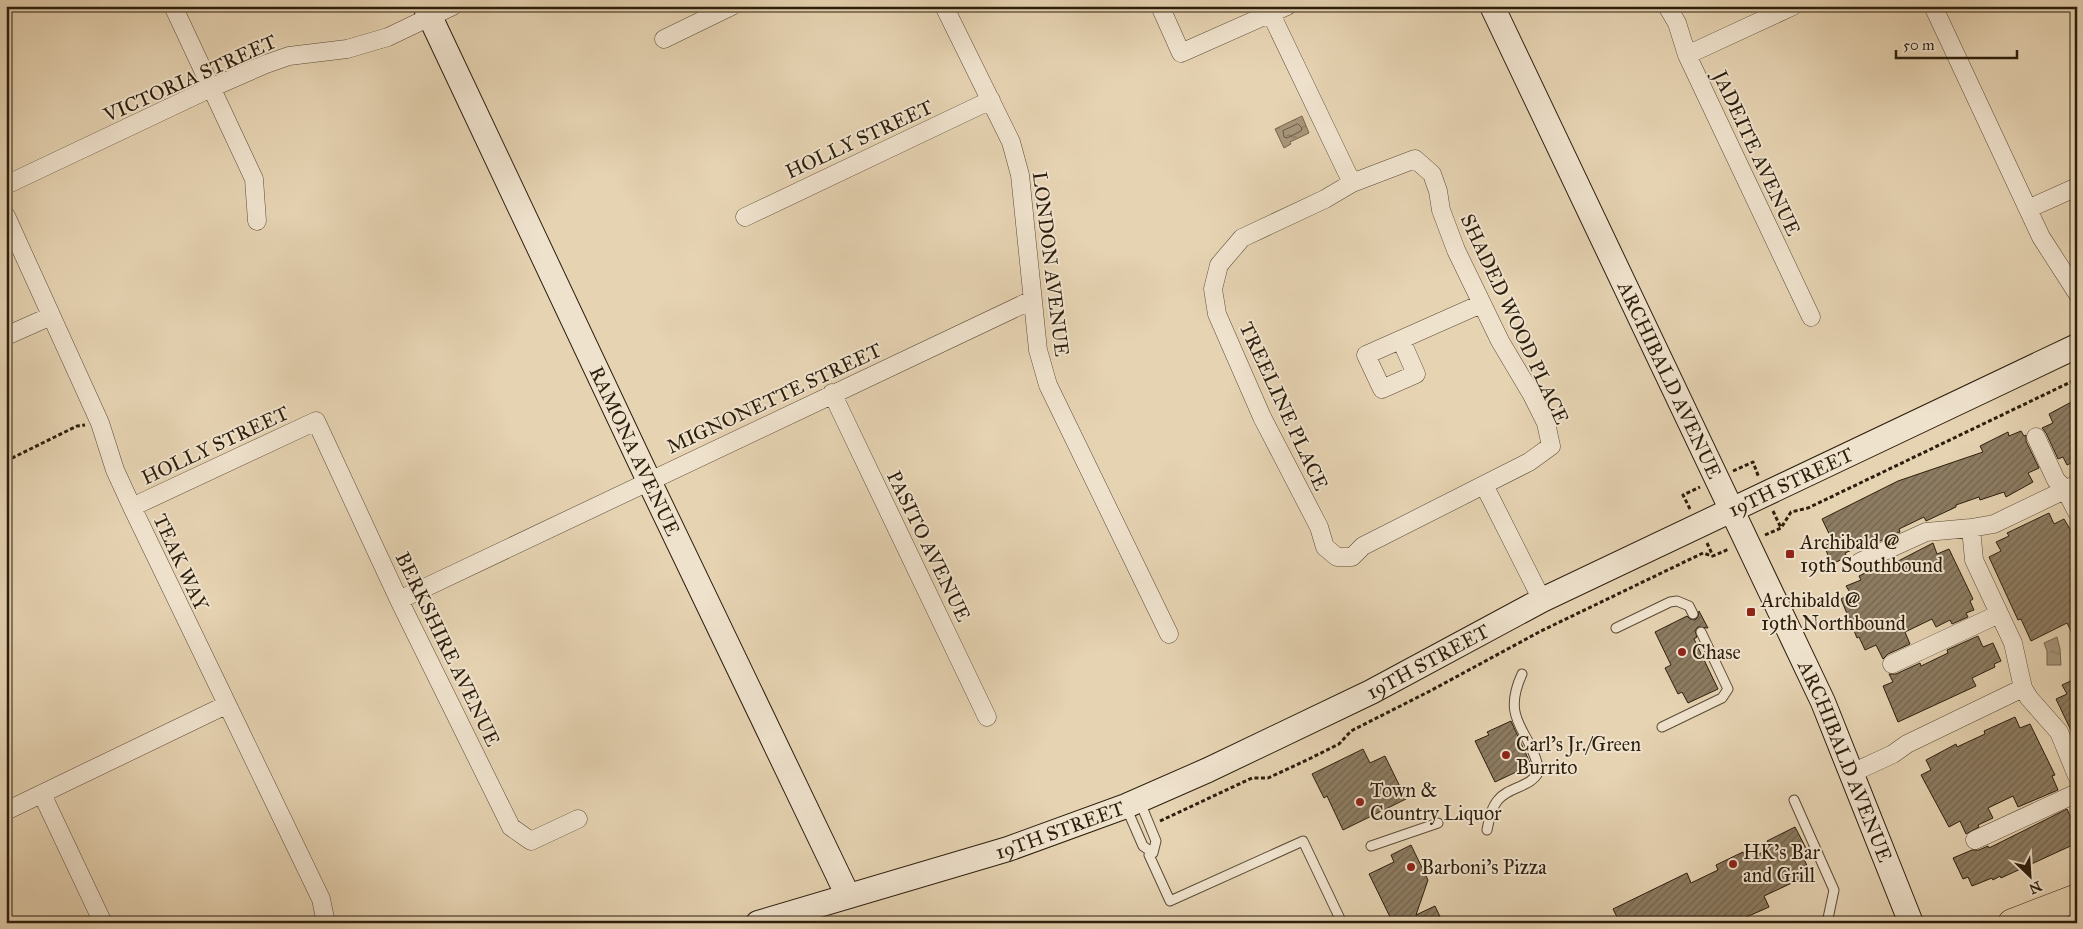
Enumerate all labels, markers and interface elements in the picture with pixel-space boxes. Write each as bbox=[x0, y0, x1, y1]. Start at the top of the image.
scale bar bbox=[1896, 28, 2017, 60]
street label: VICTORIA STREET bbox=[99, 29, 280, 127]
text: 50 m bbox=[1903, 36, 1935, 54]
street label: JADEITE AVENUE bbox=[1706, 65, 1806, 240]
street label: HOLLY STREET bbox=[782, 94, 937, 184]
street label: LONDON AVENUE bbox=[1028, 170, 1074, 358]
street label: SHADED WOOD PLACE bbox=[1456, 210, 1574, 428]
street label: ARCHIBALD AVENUE bbox=[1612, 276, 1727, 482]
street label: TREELINE PLACE bbox=[1234, 318, 1334, 494]
street label: MIGNONETTE STREET bbox=[663, 337, 886, 458]
street label: RAMONA AVENUE bbox=[585, 362, 685, 540]
street label: HOLLY STREET bbox=[138, 400, 293, 490]
street label: 19TH STREET bbox=[1724, 442, 1857, 522]
street label: PASITO AVENUE bbox=[882, 467, 976, 625]
street label: TEAK WAY bbox=[148, 510, 214, 615]
place label: Archibald @ 19th Southbound bbox=[1799, 530, 1943, 577]
street label: BERKSHIRE AVENUE bbox=[391, 548, 505, 750]
marker: Archibald @ 19th Southbound bbox=[1784, 548, 1796, 560]
place label: Archibald @ 19th Northbound bbox=[1760, 588, 1906, 635]
marker: Archibald @ 19th Northbound bbox=[1745, 606, 1757, 618]
street label: 19TH STREET bbox=[1362, 619, 1493, 704]
place label: Chase bbox=[1692, 640, 1741, 664]
marker: Chase bbox=[1676, 646, 1688, 658]
street label: ARCHIBALD AVENUE bbox=[1793, 656, 1897, 865]
place label: Carl's Jr./Green Burrito bbox=[1516, 732, 1641, 779]
marker: Carl's Jr./Green Burrito bbox=[1500, 749, 1512, 761]
place label: Town & Country Liquor bbox=[1370, 778, 1502, 826]
street label: 19TH STREET bbox=[993, 796, 1128, 864]
marker: Town & Country Liquor bbox=[1354, 796, 1366, 808]
place label: HK's Bar and Grill bbox=[1743, 840, 1820, 887]
north arrow bbox=[2006, 852, 2056, 902]
place label: Barboni's Pizza bbox=[1421, 855, 1547, 879]
marker: HK's Bar and Grill bbox=[1727, 858, 1739, 870]
marker: Barboni's Pizza bbox=[1405, 861, 1417, 873]
text: N bbox=[2026, 877, 2044, 898]

